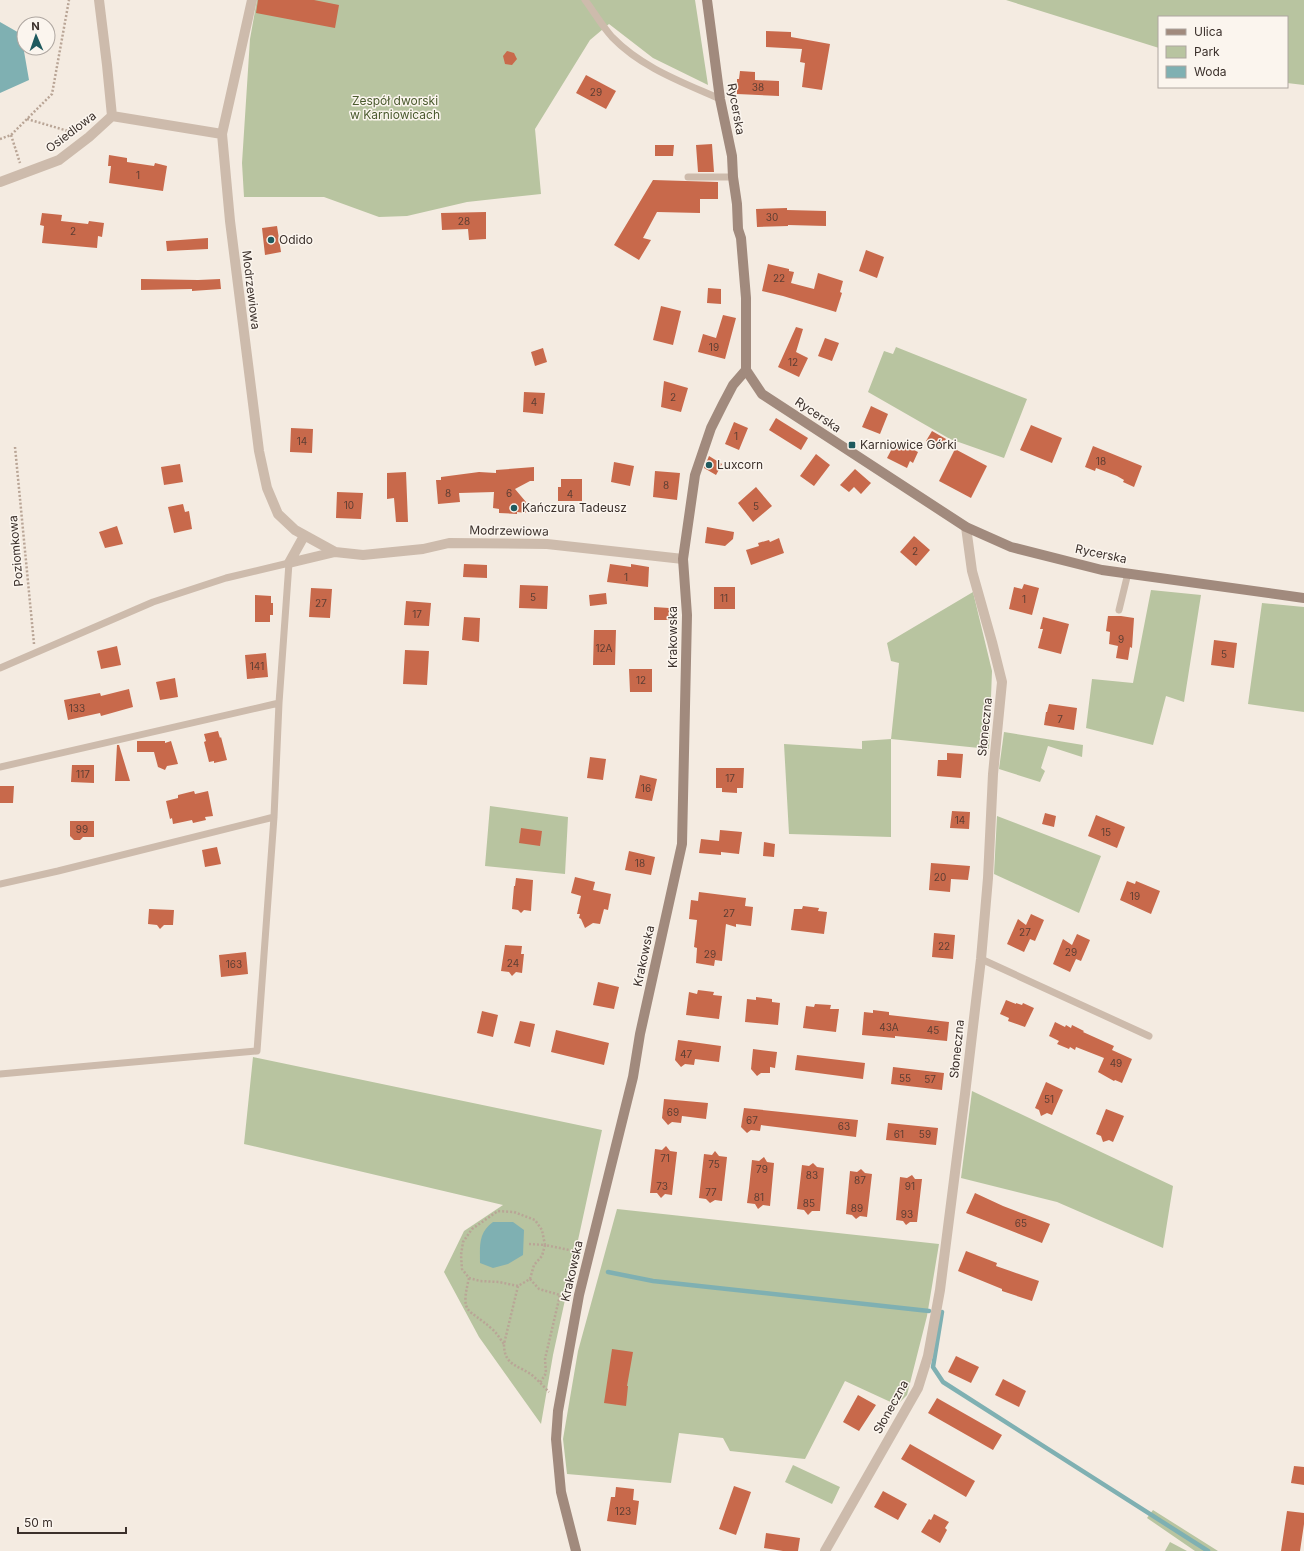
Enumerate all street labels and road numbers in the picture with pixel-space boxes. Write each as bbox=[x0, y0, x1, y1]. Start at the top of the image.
street label: Rycerska bbox=[725, 82, 748, 136]
street label: Osiedlowa bbox=[43, 108, 99, 155]
street label: Modrzewiowa bbox=[239, 250, 264, 330]
street label: Rycerska bbox=[792, 394, 844, 435]
street label: Poziomkowa bbox=[5, 515, 26, 587]
street label: Modrzewiowa bbox=[469, 522, 549, 539]
street label: Rycerska bbox=[1074, 541, 1128, 566]
street label: Krakowska bbox=[665, 606, 680, 668]
street label: Słoneczna bbox=[974, 697, 995, 757]
street label: Krakowska bbox=[630, 924, 657, 988]
street label: Słoneczna bbox=[946, 1019, 967, 1079]
street label: Krakowska bbox=[557, 1239, 586, 1303]
street label: Słoneczna bbox=[870, 1377, 911, 1436]

